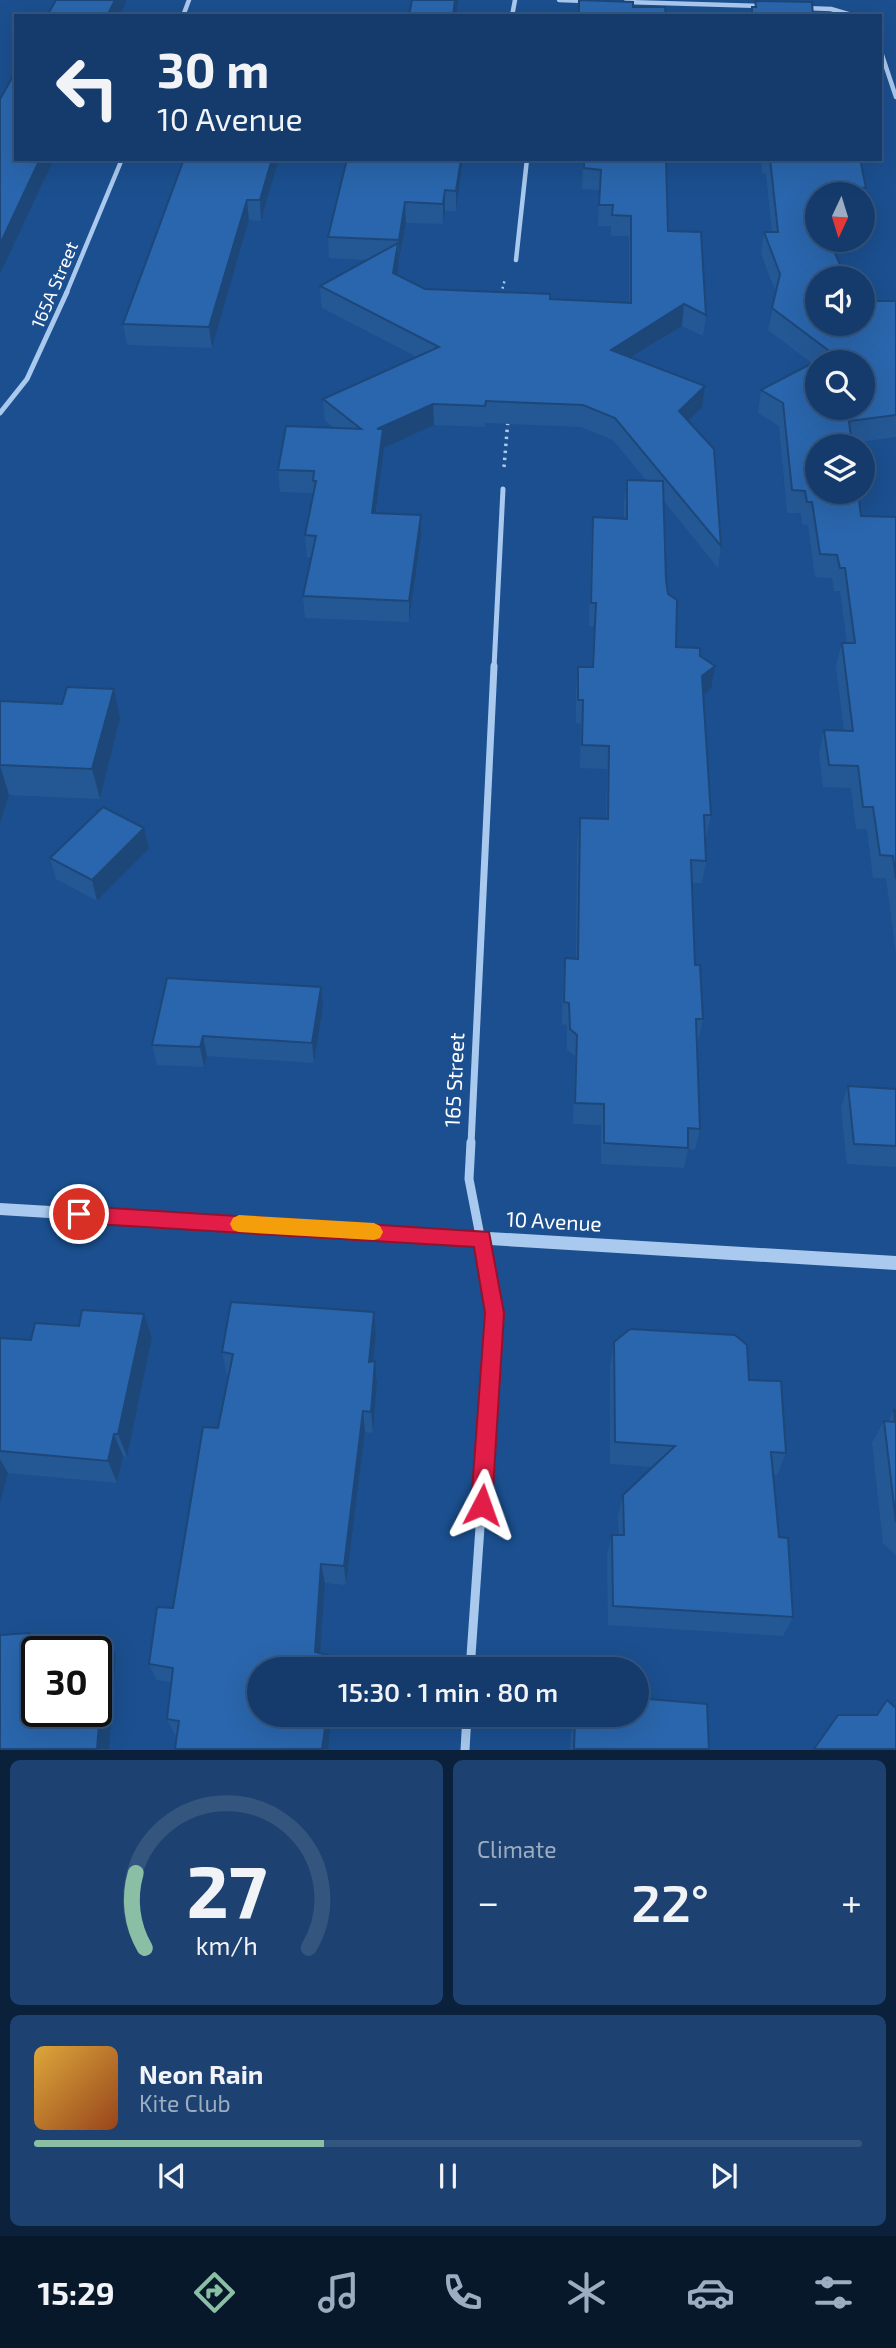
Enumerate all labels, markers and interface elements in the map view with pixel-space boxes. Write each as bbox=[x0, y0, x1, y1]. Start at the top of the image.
text: 30 m bbox=[157, 39, 269, 98]
icon: left bbox=[42, 42, 133, 133]
text: 10 Avenue bbox=[157, 99, 303, 137]
north arrow bbox=[805, 182, 875, 252]
map controls bbox=[805, 182, 875, 504]
street label: 165A Street bbox=[26, 238, 82, 331]
button: sound bbox=[805, 266, 875, 336]
button: search bbox=[805, 350, 875, 420]
button: layers bbox=[805, 434, 875, 504]
street label: 165 Street bbox=[439, 1032, 468, 1128]
pin bbox=[49, 1184, 109, 1244]
icon: arrive bbox=[60, 1195, 98, 1233]
street label: 10 Avenue bbox=[506, 1206, 602, 1235]
position arrow bbox=[445, 1468, 519, 1542]
speed limit sign: 30 bbox=[21, 1636, 112, 1727]
text: 15:30 · 1 min · 80 m bbox=[338, 1676, 558, 1707]
text: Climate bbox=[477, 1835, 557, 1863]
text: 27 bbox=[186, 1846, 267, 1934]
text: 22° bbox=[631, 1870, 709, 1932]
text: − bbox=[477, 1878, 499, 1924]
text: + bbox=[841, 1878, 862, 1924]
text: km/h bbox=[195, 1930, 258, 1960]
text: Neon Rain bbox=[139, 2058, 263, 2089]
text: Kite Club bbox=[139, 2089, 231, 2117]
icon: previous bbox=[153, 2157, 191, 2195]
icon: pause bbox=[429, 2157, 467, 2195]
icon: next bbox=[705, 2157, 743, 2195]
icon: directions bbox=[190, 2268, 239, 2317]
icon: music bbox=[314, 2268, 363, 2317]
icon: phone bbox=[438, 2268, 487, 2317]
icon: climate bbox=[562, 2268, 611, 2317]
icon: car bbox=[686, 2268, 735, 2317]
icon: filters bbox=[809, 2268, 858, 2317]
text: 15:29 bbox=[37, 2273, 115, 2311]

